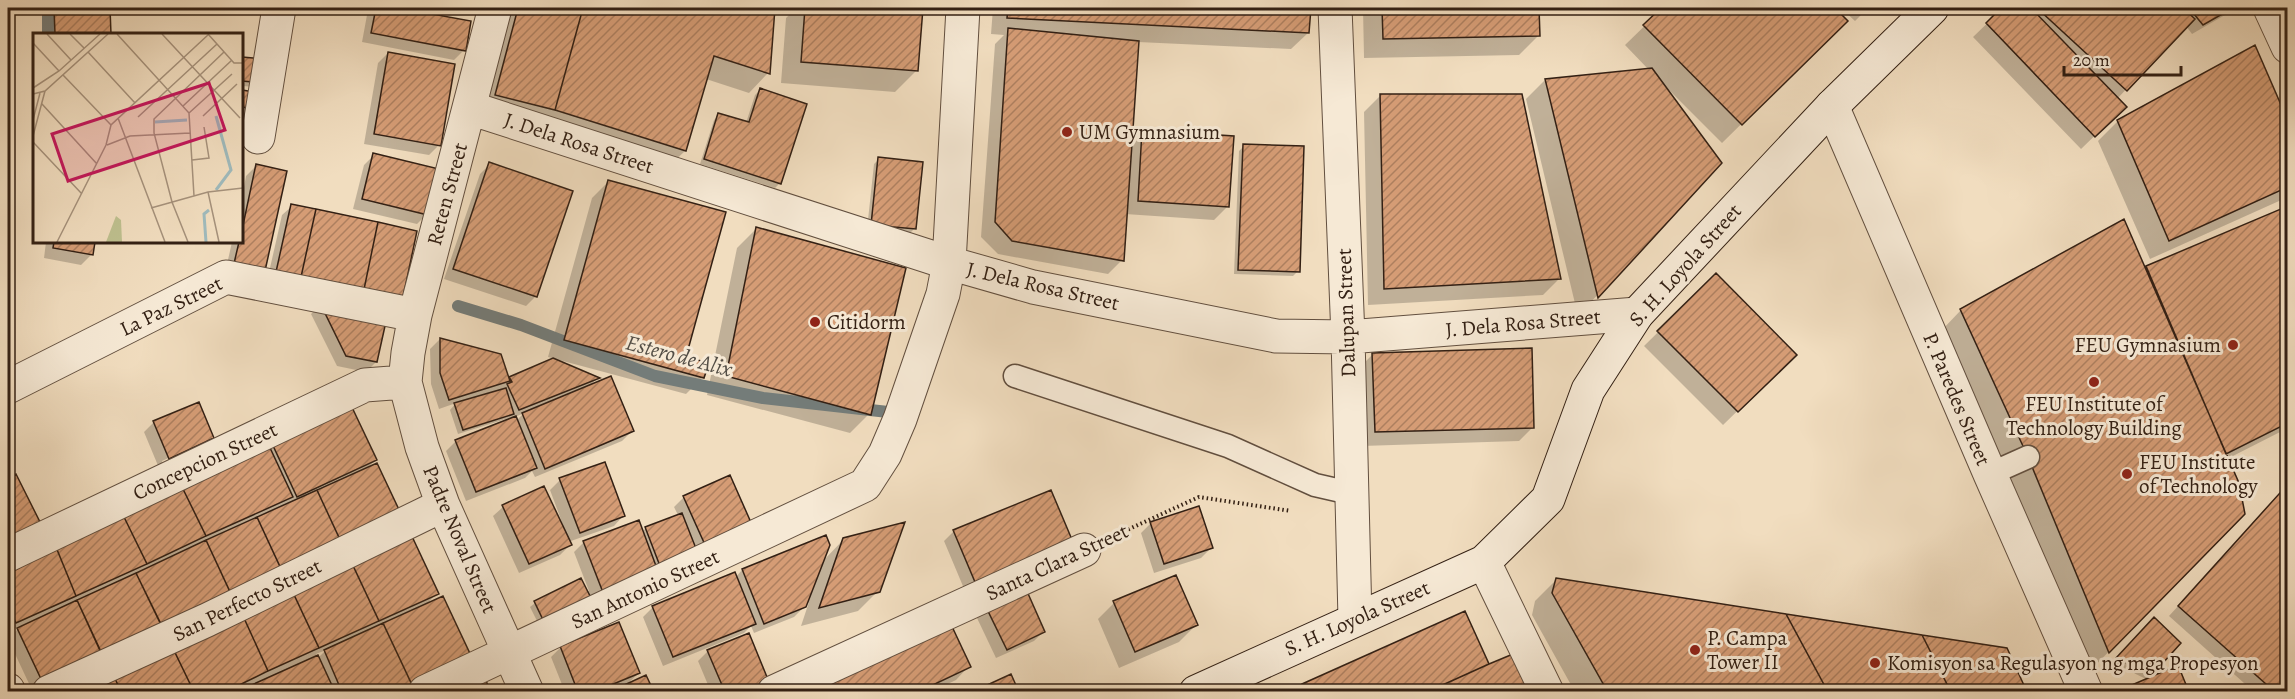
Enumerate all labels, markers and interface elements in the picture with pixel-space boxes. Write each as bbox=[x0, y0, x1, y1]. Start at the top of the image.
inset map bbox=[33, 33, 243, 243]
scale bar bbox=[2064, 39, 2181, 77]
text: 20 m bbox=[2073, 48, 2110, 72]
street label: J. Dela Rosa Street bbox=[501, 106, 657, 180]
place label: UM Gymnasium bbox=[1079, 118, 1220, 146]
marker: UM Gymnasium bbox=[1060, 125, 1074, 139]
street label: Reten Street bbox=[420, 139, 474, 248]
street label: S. H. Loyola Street bbox=[1622, 197, 1748, 332]
street label: Dalupan Street bbox=[1330, 248, 1362, 378]
street label: J. Dela Rosa Street bbox=[964, 255, 1122, 317]
street label: La Paz Street bbox=[115, 269, 227, 343]
street label: J. Dela Rosa Street bbox=[1444, 302, 1602, 344]
place label: Citidorm bbox=[827, 308, 906, 336]
marker: Citidorm bbox=[808, 315, 822, 329]
water label: Estero de Alix bbox=[622, 327, 736, 385]
street label: P. Paredes Street bbox=[1916, 328, 1998, 470]
place label: FEU Gymnasium bbox=[2074, 331, 2221, 359]
marker: FEU Gymnasium bbox=[2226, 338, 2240, 352]
marker: FEU Institute of Technology Building bbox=[2087, 375, 2101, 389]
place label: FEU Institute of Technology Building bbox=[2006, 390, 2182, 442]
street label: Concepcion Street bbox=[128, 415, 282, 507]
place label: FEU Institute of Technology bbox=[2139, 448, 2258, 500]
street label: Padre Noval Street bbox=[416, 461, 504, 617]
marker: FEU Institute of Technology bbox=[2120, 467, 2134, 481]
street label: Santa Clara Street bbox=[981, 517, 1133, 607]
street label: San Antonio Street bbox=[566, 542, 724, 636]
street label: San Perfecto Street bbox=[168, 552, 326, 648]
street label: S. H. Loyola Street bbox=[1280, 573, 1434, 663]
place label: P. Campa Tower II bbox=[1707, 624, 1787, 676]
marker: P. Campa Tower II bbox=[1688, 643, 1702, 657]
place label: Komisyon sa Regulasyon ng mga Propesyon bbox=[1887, 649, 2259, 677]
marker: Komisyon sa Regulasyon ng mga Propesyon bbox=[1868, 656, 1882, 670]

